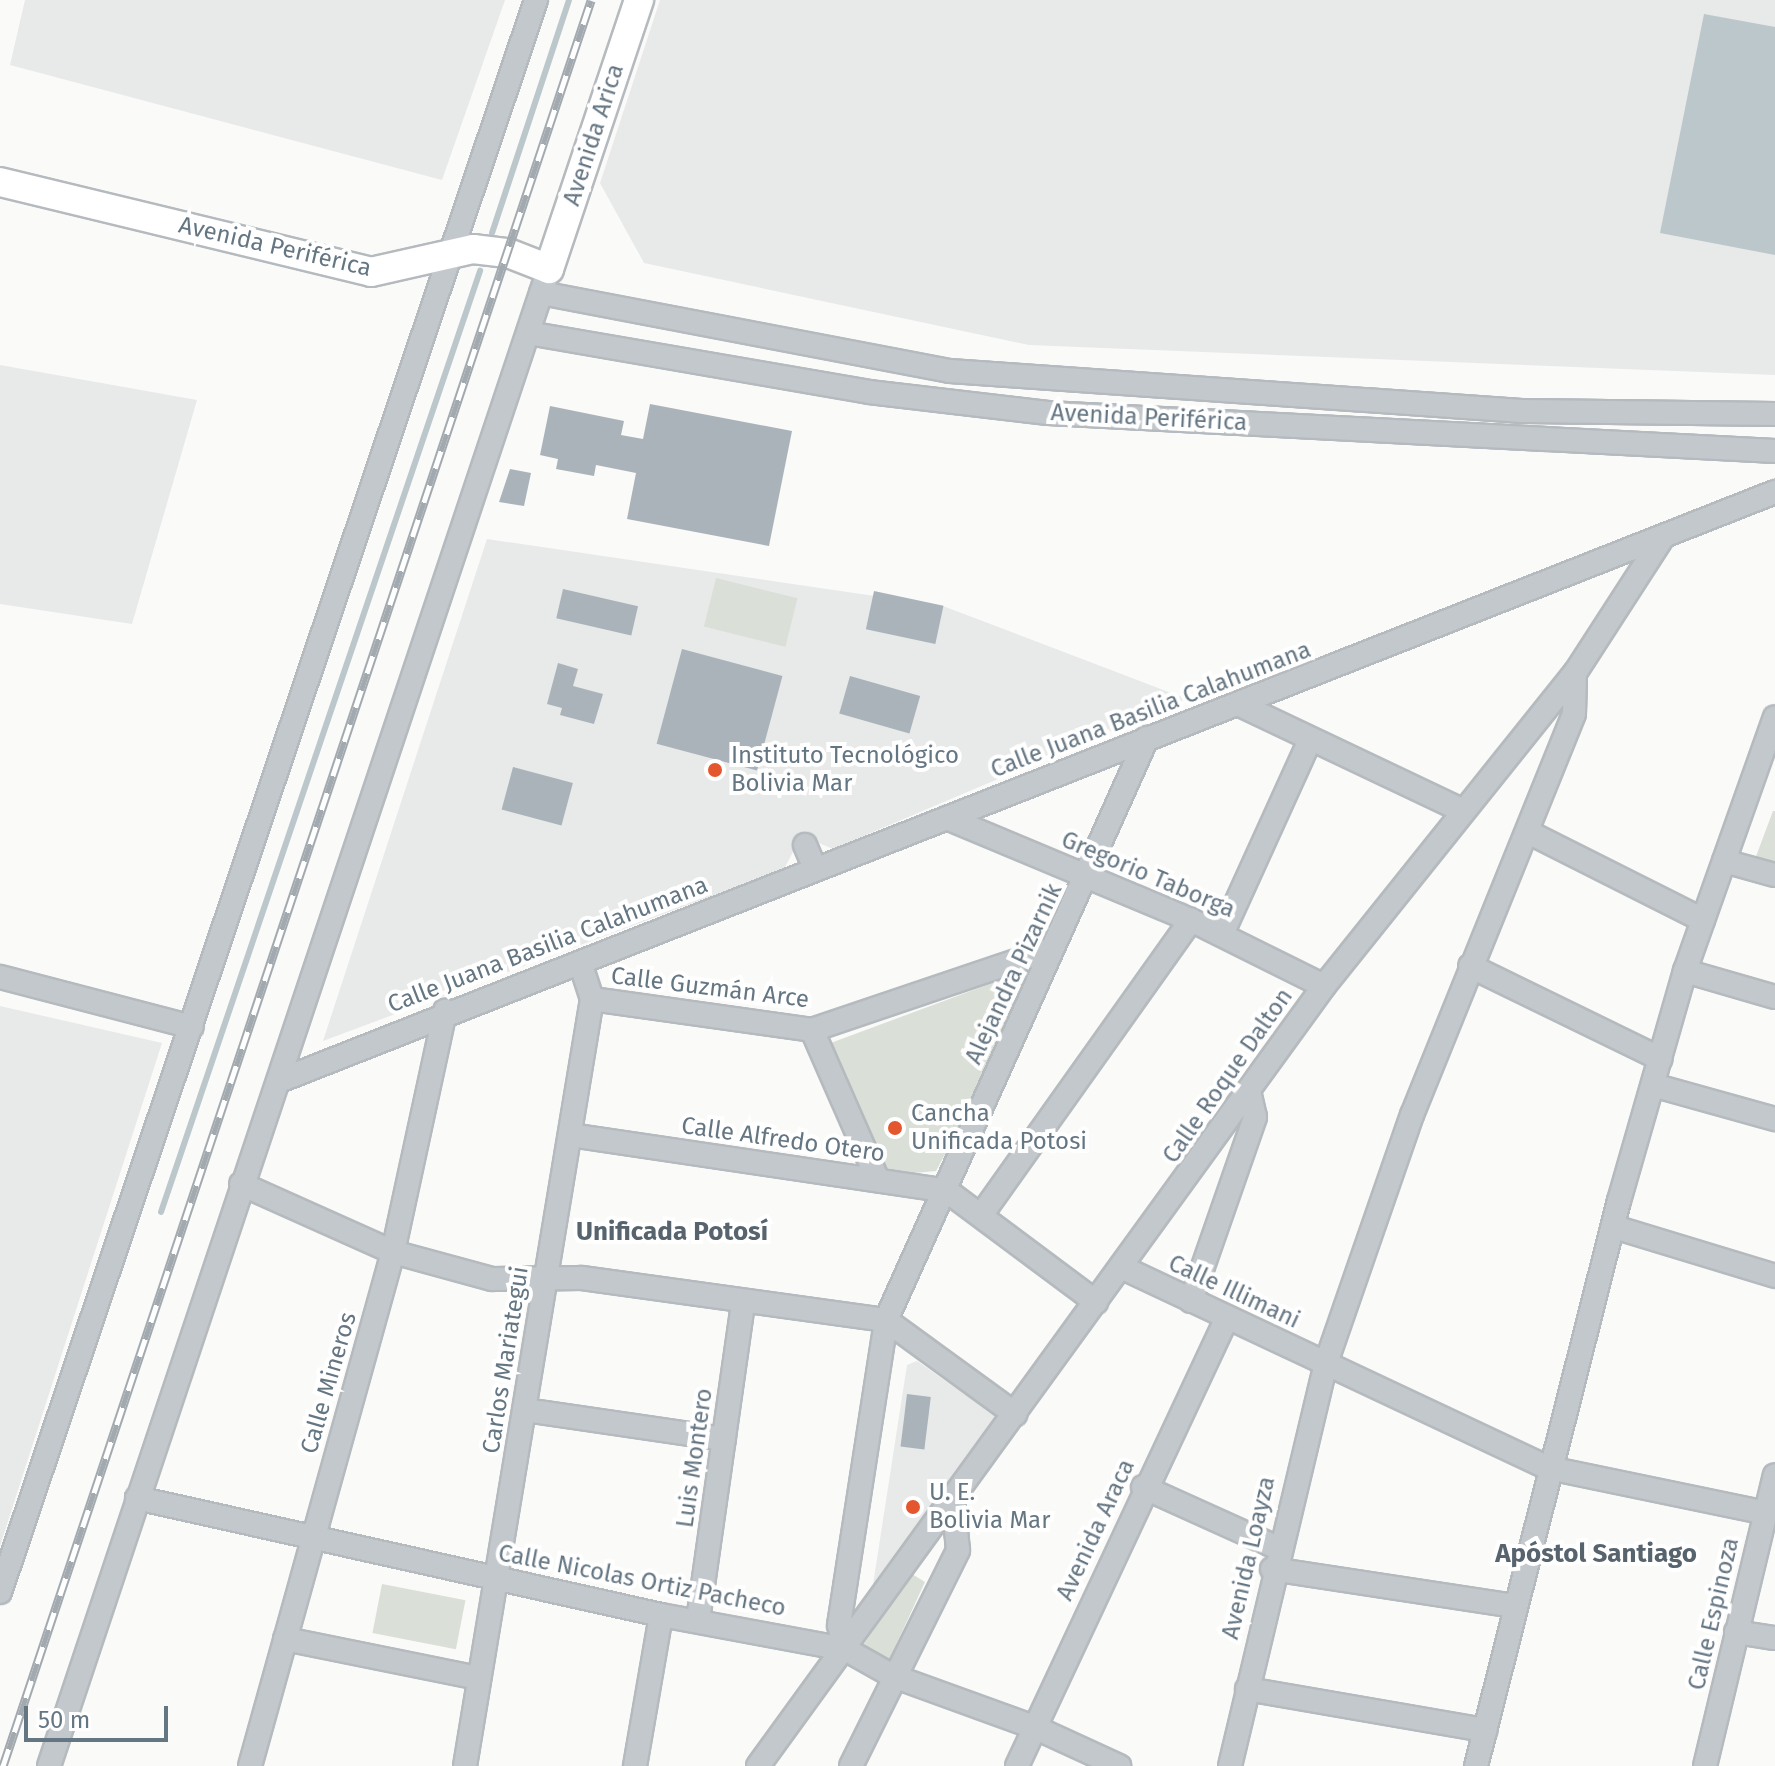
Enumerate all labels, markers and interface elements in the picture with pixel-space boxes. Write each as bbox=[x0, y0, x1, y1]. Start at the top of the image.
street label: Avenida Arica bbox=[558, 61, 630, 209]
street label: Avenida Periférica bbox=[176, 211, 374, 283]
street label: Avenida Periférica bbox=[1050, 398, 1248, 438]
street label: Calle Juana Basilia Calahumana bbox=[987, 636, 1315, 784]
place label: Instituto Tecnológico Bolivia Mar bbox=[731, 742, 959, 798]
marker: Instituto Tecnológico Bolivia Mar bbox=[706, 761, 724, 779]
street label: Gregorio Taborga bbox=[1057, 825, 1239, 925]
street label: Calle Juana Basilia Calahumana bbox=[384, 871, 712, 1019]
street label: Alejandra Pizarnik bbox=[960, 879, 1068, 1069]
street label: Calle Guzmán Arce bbox=[609, 962, 811, 1014]
street label: Calle Roque Dalton bbox=[1157, 983, 1299, 1169]
place label: Cancha Unificada Potosi bbox=[911, 1100, 1087, 1156]
street label: Calle Alfredo Otero bbox=[679, 1111, 887, 1169]
marker: Cancha Unificada Potosi bbox=[886, 1119, 904, 1137]
district label: Unificada Potosí bbox=[576, 1216, 768, 1248]
street label: Calle Illimani bbox=[1164, 1249, 1304, 1335]
street label: Carlos Mariategui bbox=[477, 1264, 535, 1456]
street label: Calle Mineros bbox=[295, 1309, 363, 1457]
street label: Luis Montero bbox=[671, 1386, 719, 1530]
street label: Avenida Araca bbox=[1051, 1455, 1141, 1605]
street label: Avenida Loayza bbox=[1216, 1474, 1282, 1642]
place label: U. E. Bolivia Mar bbox=[929, 1479, 1050, 1535]
marker: U. E. Bolivia Mar bbox=[904, 1498, 922, 1516]
street label: Calle Espinoza bbox=[1682, 1535, 1746, 1693]
district label: Apóstol Santiago bbox=[1495, 1538, 1697, 1570]
street label: Calle Nicolas Ortiz Pacheco bbox=[496, 1539, 788, 1623]
scale bar bbox=[28, 1690, 172, 1740]
text: 50 m bbox=[38, 1706, 90, 1734]

